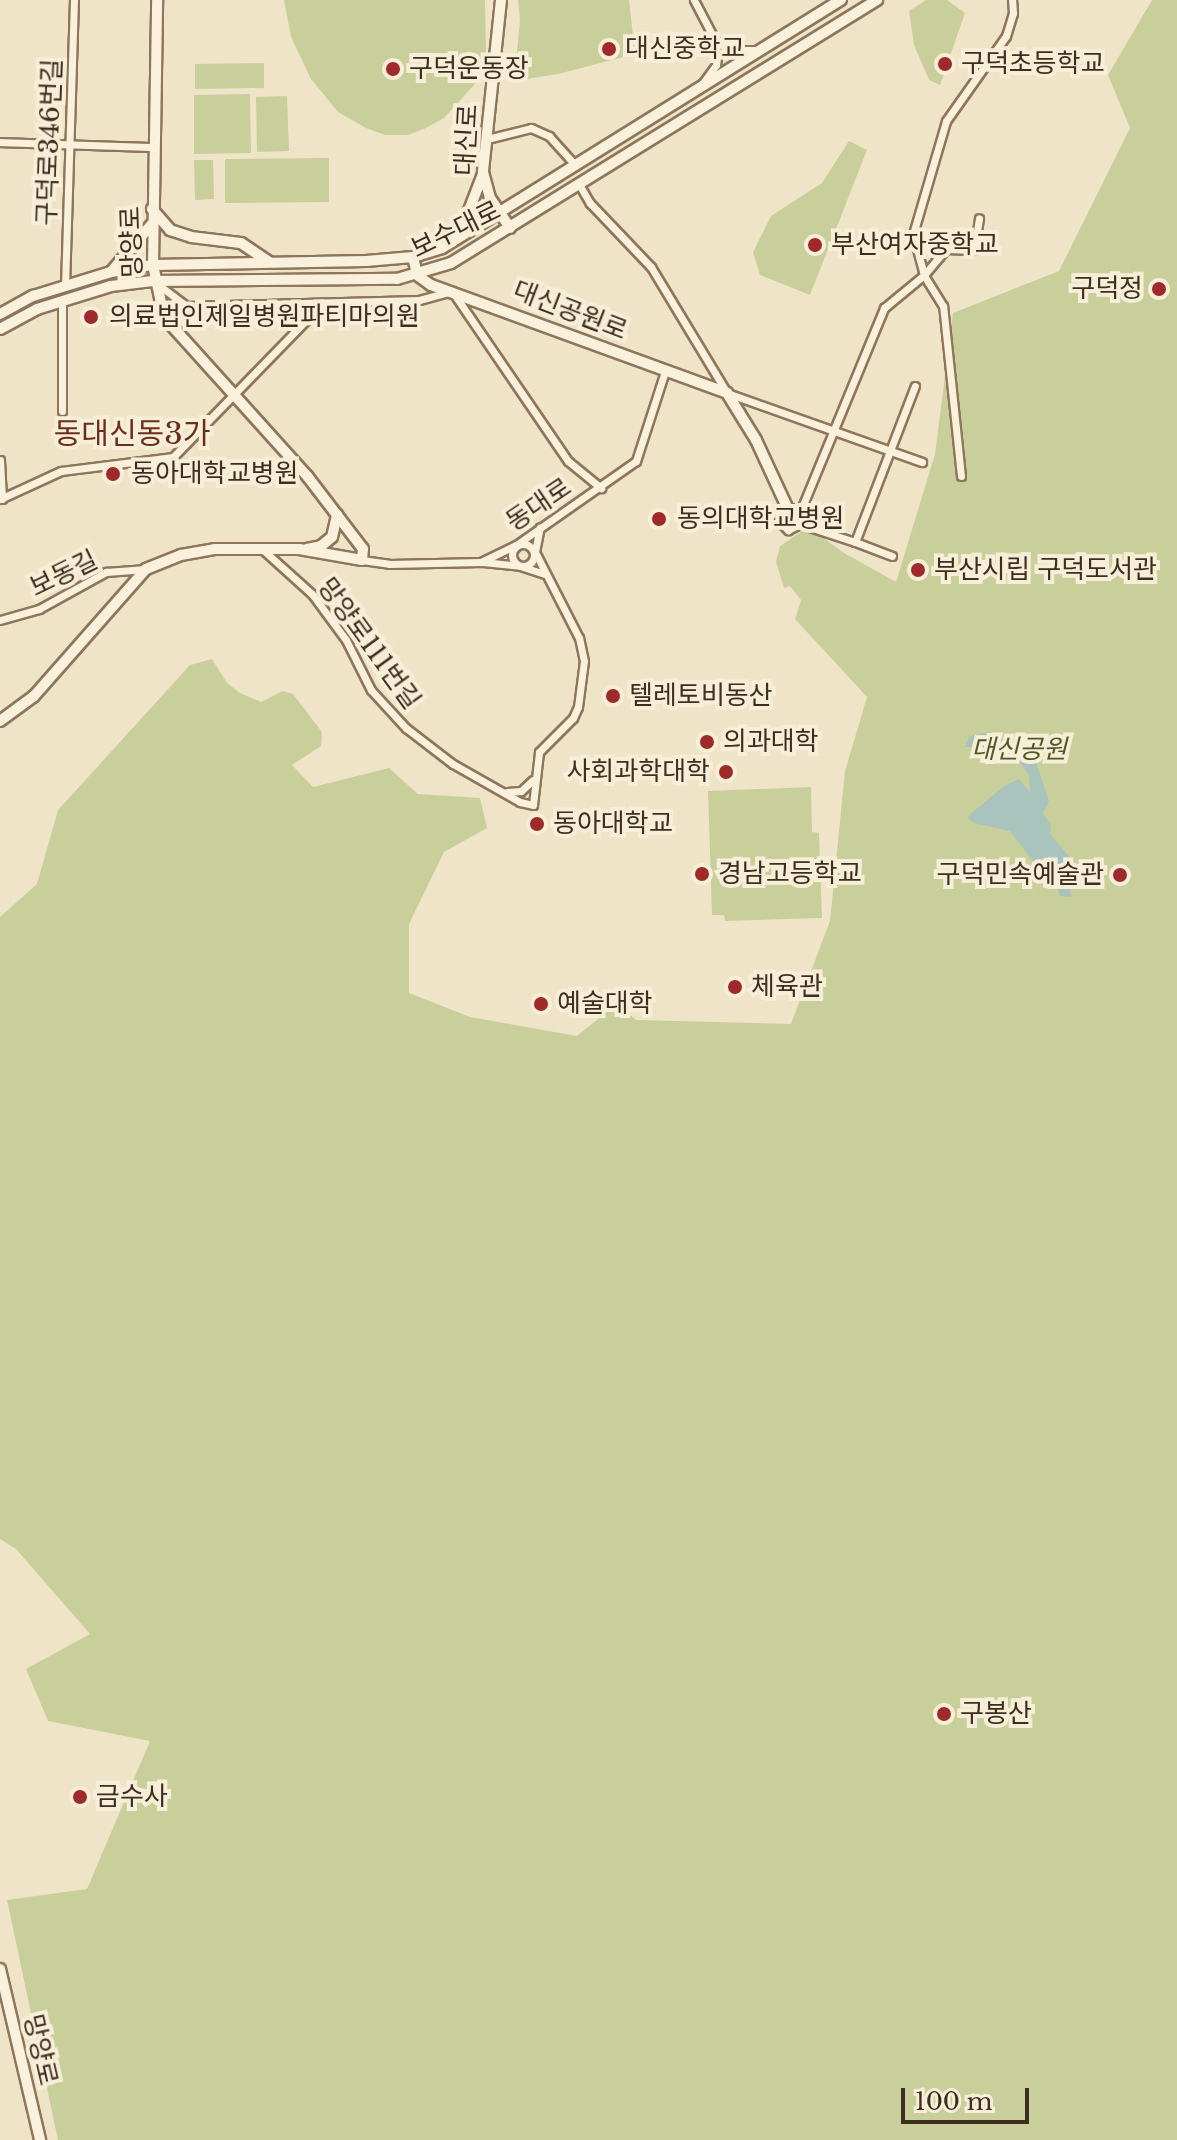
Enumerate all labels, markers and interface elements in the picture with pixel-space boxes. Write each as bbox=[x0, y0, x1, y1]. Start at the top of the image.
place label: 대신중학교 bbox=[625, 33, 745, 65]
marker: 대신중학교 bbox=[600, 40, 618, 58]
place label: 구덕초등학교 bbox=[961, 48, 1105, 80]
place label: 구덕운동장 bbox=[409, 53, 529, 85]
marker: 구덕초등학교 bbox=[936, 55, 954, 73]
street label: 구덕로346번길 bbox=[31, 58, 69, 226]
marker: 구덕운동장 bbox=[384, 60, 402, 78]
street label: 대신로 bbox=[450, 103, 484, 177]
street label: 보수대로 bbox=[406, 195, 506, 265]
street label: 망양로 bbox=[115, 206, 149, 278]
place label: 부산여자중학교 bbox=[831, 229, 998, 261]
marker: 부산여자중학교 bbox=[806, 236, 824, 254]
place label: 구덕정 bbox=[1071, 273, 1143, 305]
street label: 대신공원로 bbox=[509, 275, 631, 347]
marker: 구덕정 bbox=[1150, 280, 1168, 298]
place label: 의료법인제일병원파티마의원 bbox=[109, 301, 420, 333]
marker: 의료법인제일병원파티마의원 bbox=[80, 306, 102, 328]
district label: 동대신동3가 bbox=[54, 416, 210, 452]
place label: 동아대학교병원 bbox=[131, 458, 298, 490]
marker: 동아대학교병원 bbox=[102, 463, 124, 485]
street label: 동대로 bbox=[501, 472, 577, 538]
place label: 동의대학교병원 bbox=[677, 503, 844, 535]
marker: 동의대학교병원 bbox=[648, 508, 670, 530]
street label: 보동길 bbox=[25, 544, 103, 604]
place label: 부산시립 구덕도서관 bbox=[934, 554, 1157, 586]
marker: 부산시립 구덕도서관 bbox=[909, 561, 927, 579]
street label: 망양로111번길 bbox=[311, 572, 427, 716]
place label: 텔레토비동산 bbox=[629, 680, 773, 712]
marker: 텔레토비동산 bbox=[604, 687, 622, 705]
place label: 의과대학 bbox=[723, 726, 819, 758]
marker: 의과대학 bbox=[698, 733, 716, 751]
park label: 대신공원 bbox=[971, 734, 1067, 766]
place label: 사회과학대학 bbox=[566, 756, 710, 788]
marker: 사회과학대학 bbox=[717, 763, 735, 781]
place label: 동아대학교 bbox=[553, 808, 673, 840]
marker: 동아대학교 bbox=[528, 815, 546, 833]
place label: 경남고등학교 bbox=[718, 858, 862, 890]
place label: 구덕민속예술관 bbox=[937, 859, 1104, 891]
marker: 경남고등학교 bbox=[693, 865, 711, 883]
marker: 구덕민속예술관 bbox=[1111, 866, 1129, 884]
place label: 체육관 bbox=[751, 971, 823, 1003]
marker: 체육관 bbox=[726, 978, 744, 996]
place label: 예술대학 bbox=[557, 988, 653, 1020]
marker: 예술대학 bbox=[532, 995, 550, 1013]
place label: 구봉산 bbox=[960, 1698, 1032, 1730]
marker: 구봉산 bbox=[935, 1705, 953, 1723]
place label: 금수사 bbox=[96, 1781, 168, 1813]
marker: 금수사 bbox=[71, 1788, 89, 1806]
street label: 망양로 bbox=[17, 2012, 63, 2088]
scale bar bbox=[905, 2072, 1033, 2122]
text: 100 m bbox=[915, 2087, 993, 2116]

